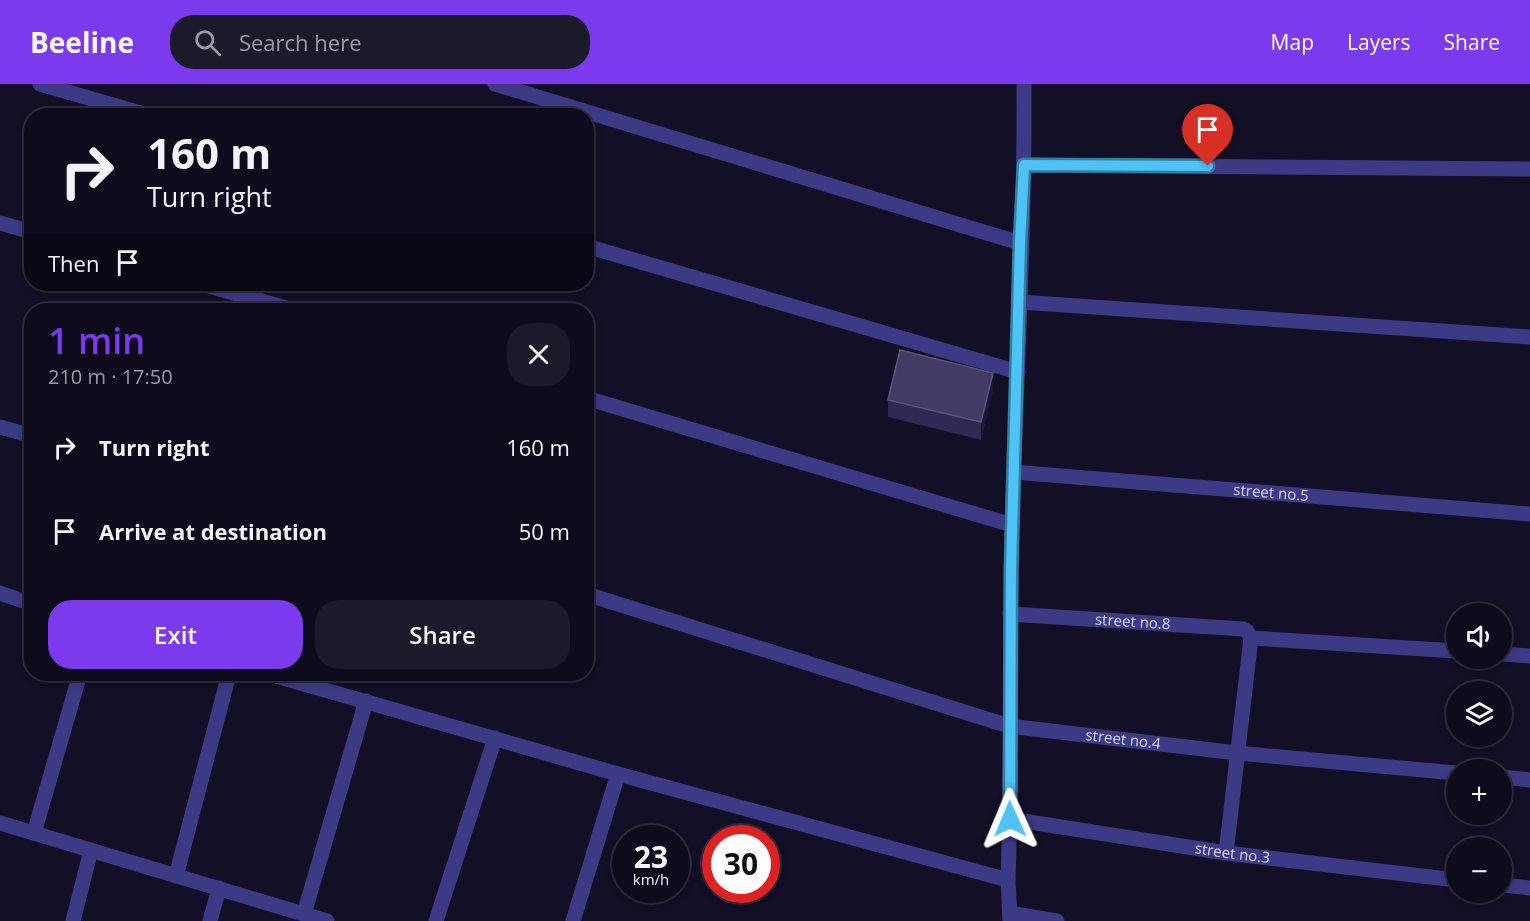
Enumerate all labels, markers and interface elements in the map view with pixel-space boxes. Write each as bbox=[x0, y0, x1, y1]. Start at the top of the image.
search box bbox=[170, 15, 590, 69]
text: Beeline bbox=[30, 23, 134, 61]
icon: search bbox=[191, 26, 224, 59]
text: Search here bbox=[239, 27, 362, 57]
text: Map bbox=[1271, 28, 1314, 56]
text: Layers bbox=[1347, 28, 1411, 56]
text: Share bbox=[1444, 28, 1500, 56]
pin bbox=[1182, 104, 1233, 166]
icon: arrive bbox=[1191, 113, 1224, 146]
text: 160 m bbox=[147, 124, 271, 181]
icon: right bbox=[48, 132, 126, 210]
text: Turn right bbox=[147, 178, 272, 215]
icon: arrive bbox=[111, 246, 144, 279]
text: Then bbox=[48, 248, 99, 278]
text: 1 min bbox=[48, 316, 145, 365]
button: close bbox=[507, 323, 570, 386]
text: 210 m · 17:50 bbox=[48, 363, 173, 390]
icon: right bbox=[48, 431, 81, 464]
text: Turn right bbox=[99, 432, 210, 462]
text: 160 m bbox=[506, 432, 570, 462]
street label: street no.5 bbox=[1233, 479, 1310, 505]
icon: arrive bbox=[48, 515, 81, 548]
text: Arrive at destination bbox=[99, 516, 327, 546]
text: 50 m bbox=[519, 516, 570, 546]
button: Exit bbox=[48, 600, 303, 669]
button: Share bbox=[315, 600, 570, 669]
map controls bbox=[1446, 603, 1512, 903]
button: sound bbox=[1446, 603, 1512, 669]
street label: street no.8 bbox=[1094, 608, 1171, 633]
button: layers bbox=[1446, 681, 1512, 747]
street label: street no.4 bbox=[1085, 724, 1162, 753]
button: + bbox=[1446, 759, 1512, 825]
position arrow bbox=[978, 787, 1042, 851]
speed limit sign: 30 bbox=[702, 825, 780, 903]
text: 23 bbox=[634, 836, 668, 877]
street label: street no.3 bbox=[1194, 837, 1271, 867]
button: − bbox=[1446, 837, 1512, 903]
text: km/h bbox=[633, 869, 669, 889]

